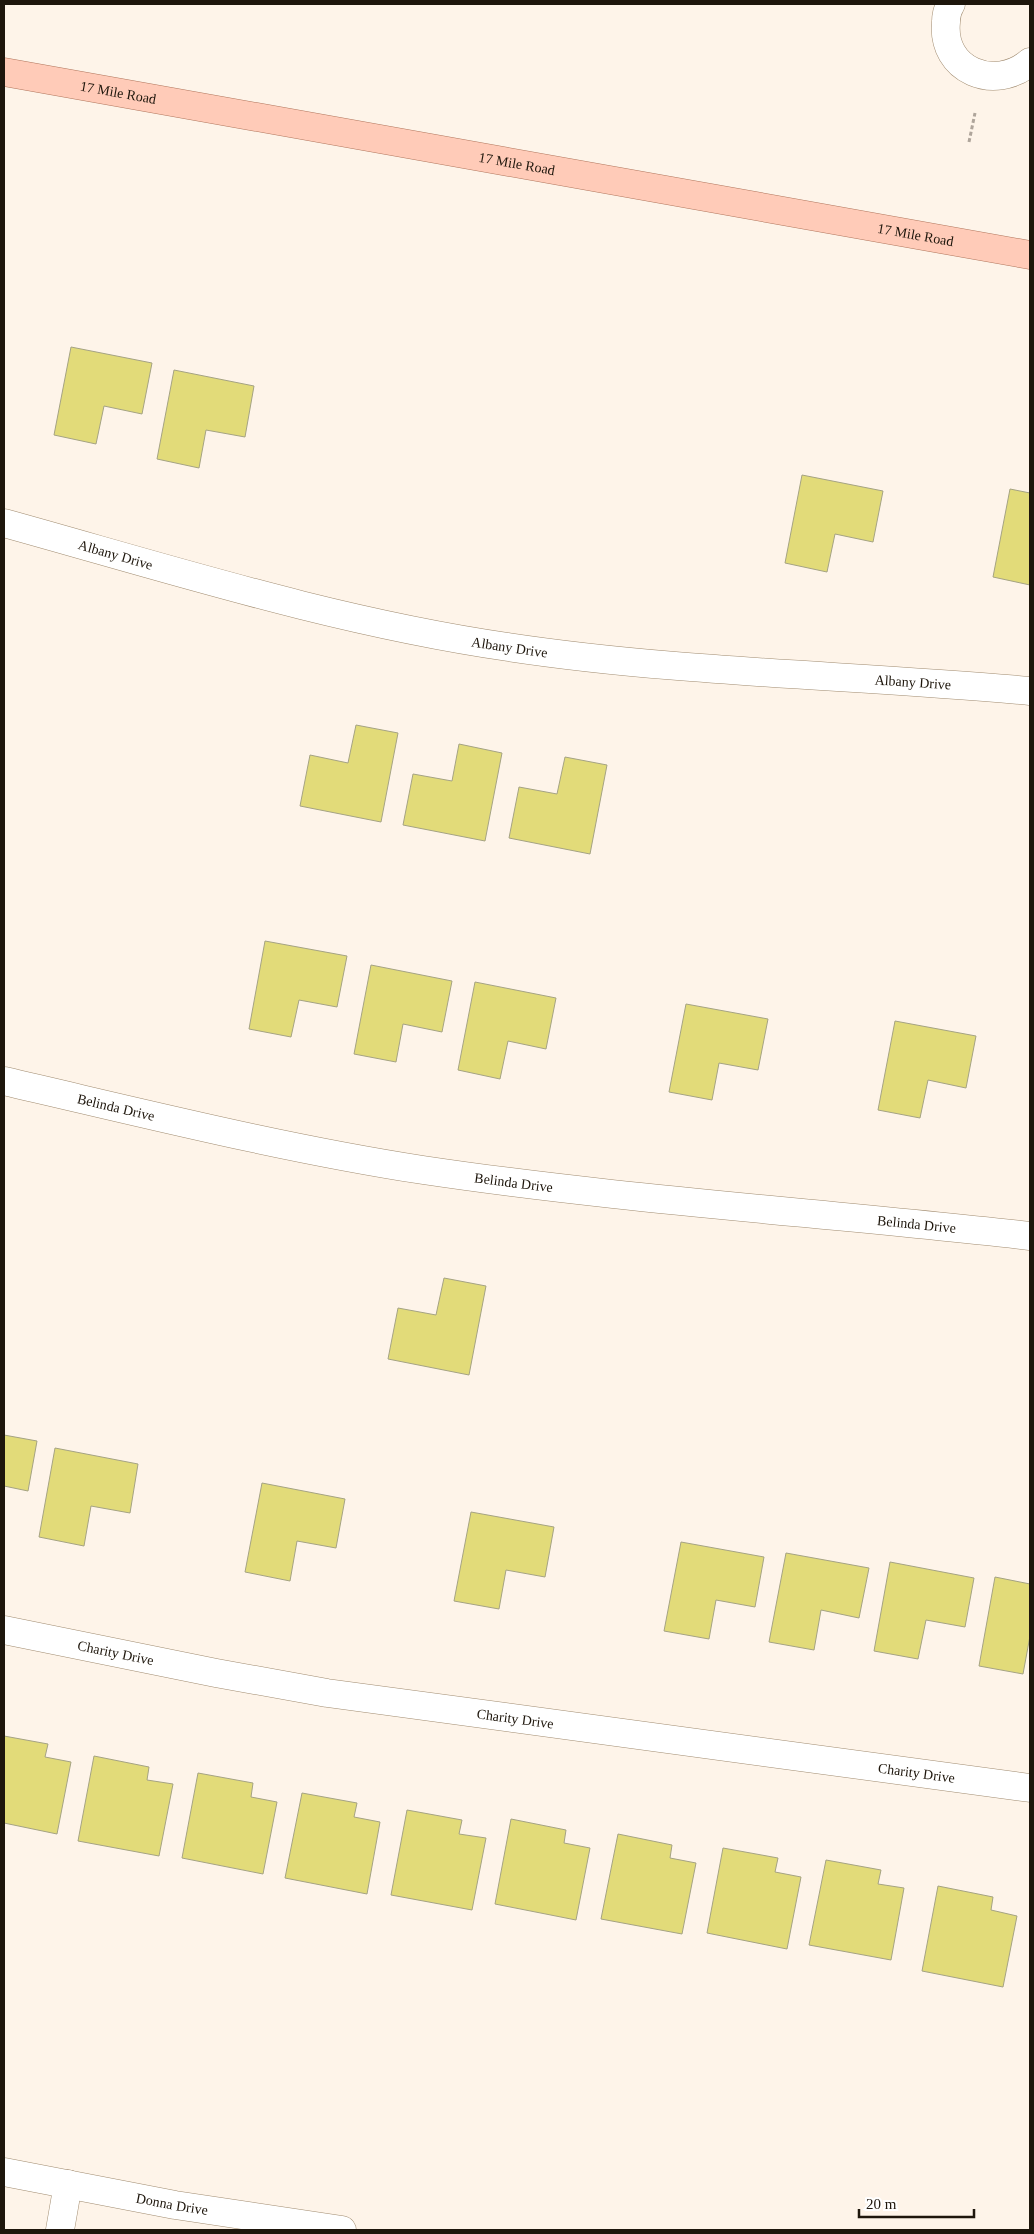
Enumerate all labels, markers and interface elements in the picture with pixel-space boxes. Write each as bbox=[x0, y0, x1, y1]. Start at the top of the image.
street label: 17 Mile Road bbox=[79, 79, 157, 107]
street label: 17 Mile Road bbox=[478, 150, 556, 178]
street label: 17 Mile Road bbox=[876, 221, 955, 249]
street label: Albany Drive bbox=[77, 537, 154, 573]
street label: Albany Drive bbox=[470, 634, 548, 660]
street label: Albany Drive bbox=[874, 672, 952, 693]
street label: Belinda Drive bbox=[76, 1091, 156, 1124]
street label: Belinda Drive bbox=[473, 1170, 554, 1195]
street label: Belinda Drive bbox=[876, 1213, 957, 1236]
street label: Charity Drive bbox=[76, 1638, 155, 1668]
street label: Charity Drive bbox=[476, 1706, 554, 1732]
street label: Charity Drive bbox=[877, 1761, 956, 1786]
scale bar bbox=[859, 2186, 974, 2218]
street label: Donna Drive bbox=[135, 2191, 209, 2218]
text: 20 m bbox=[866, 2196, 897, 2212]

